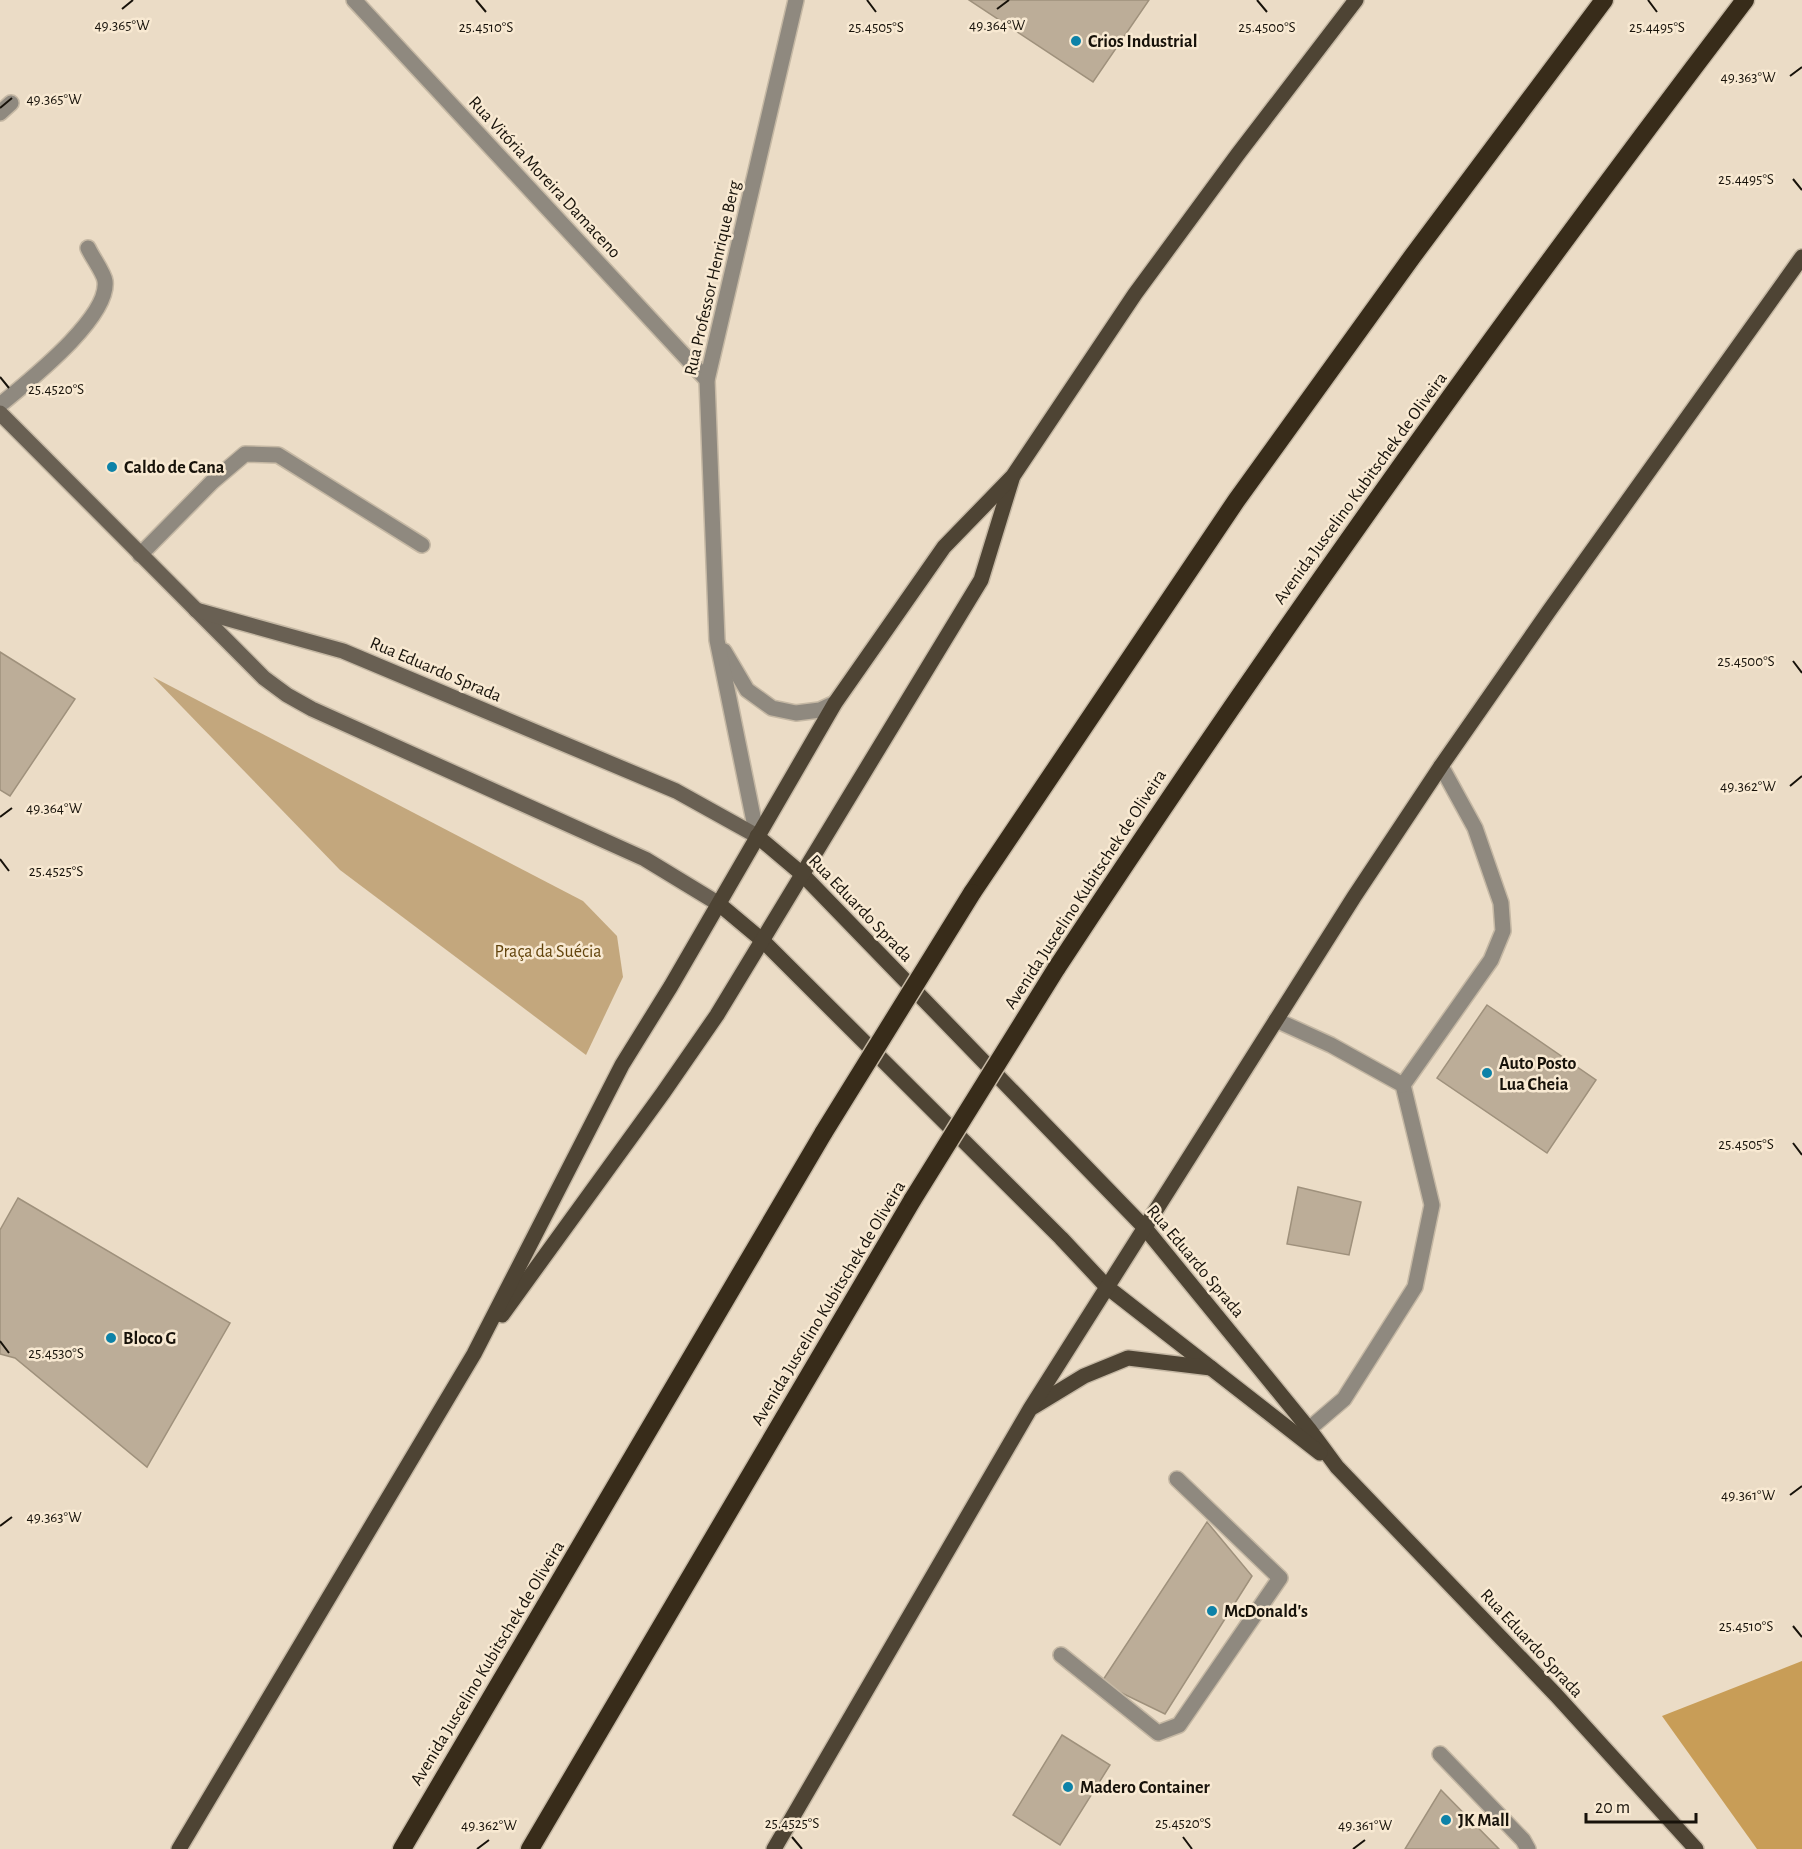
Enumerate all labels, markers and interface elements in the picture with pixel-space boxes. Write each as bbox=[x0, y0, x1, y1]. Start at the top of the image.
text: 49.365°W bbox=[94, 18, 150, 33]
text: 49.364°W bbox=[969, 18, 1026, 33]
text: 25.4510°S bbox=[459, 20, 513, 35]
text: 25.4505°S bbox=[848, 20, 904, 35]
text: 25.4500°S bbox=[1238, 20, 1296, 35]
text: 25.4495°S bbox=[1629, 20, 1685, 35]
place label: Crios Industrial bbox=[1088, 33, 1197, 51]
marker: Crios Industrial bbox=[1069, 34, 1083, 48]
text: 49.363°W bbox=[1720, 70, 1776, 85]
text: 49.365°W bbox=[26, 92, 82, 107]
street label: Rua Vitória Moreira Damaceno bbox=[465, 93, 624, 262]
text: 25.4495°S bbox=[1718, 172, 1774, 187]
street label: Rua Professor Henrique Berg bbox=[682, 179, 744, 377]
street label: Avenida Juscelino Kubitschek de Oliveira bbox=[1271, 369, 1451, 608]
text: 25.4520°S bbox=[28, 382, 84, 397]
place label: Caldo de Cana bbox=[124, 459, 225, 477]
marker: Caldo de Cana bbox=[105, 460, 119, 474]
street label: Rua Eduardo Sprada bbox=[367, 634, 504, 706]
text: 25.4500°S bbox=[1717, 654, 1775, 669]
street label: Avenida Juscelino Kubitschek de Oliveira bbox=[1002, 767, 1170, 1013]
text: 49.362°W bbox=[1720, 779, 1776, 794]
text: 49.364°W bbox=[26, 801, 83, 816]
street label: Rua Eduardo Sprada bbox=[805, 852, 916, 966]
text: 25.4525°S bbox=[29, 864, 83, 879]
park label: Praça da Suécia bbox=[494, 943, 602, 961]
place label: Auto Posto Lua Cheia bbox=[1499, 1055, 1577, 1094]
marker: Auto Posto Lua Cheia bbox=[1480, 1066, 1494, 1080]
text: 25.4505°S bbox=[1718, 1137, 1774, 1152]
street label: Avenida Juscelino Kubitschek de Oliveira bbox=[749, 1178, 909, 1429]
street label: Rua Eduardo Sprada bbox=[1143, 1202, 1247, 1321]
place label: Bloco G bbox=[123, 1330, 176, 1348]
marker: Bloco G bbox=[104, 1331, 118, 1345]
text: 25.4530°S bbox=[28, 1346, 84, 1361]
text: 49.361°W bbox=[1721, 1488, 1776, 1503]
text: 49.363°W bbox=[26, 1510, 82, 1525]
street label: Avenida Juscelino Kubitschek de Oliveira bbox=[408, 1538, 568, 1789]
street label: Rua Eduardo Sprada bbox=[1477, 1586, 1586, 1701]
place label: McDonald's bbox=[1224, 1603, 1308, 1621]
marker: McDonald's bbox=[1205, 1604, 1219, 1618]
text: 25.4510°S bbox=[1719, 1619, 1773, 1634]
place label: Madero Container bbox=[1080, 1779, 1210, 1797]
marker: Madero Container bbox=[1061, 1780, 1075, 1794]
scale bar bbox=[1586, 1786, 1696, 1824]
text: 20 m bbox=[1595, 1799, 1630, 1817]
place label: JK Mall bbox=[1458, 1812, 1510, 1830]
marker: JK Mall bbox=[1439, 1813, 1453, 1827]
text: 25.4525°S bbox=[765, 1816, 819, 1831]
text: 25.4520°S bbox=[1155, 1816, 1211, 1831]
text: 49.362°W bbox=[461, 1818, 517, 1833]
text: 49.361°W bbox=[1338, 1818, 1393, 1833]

